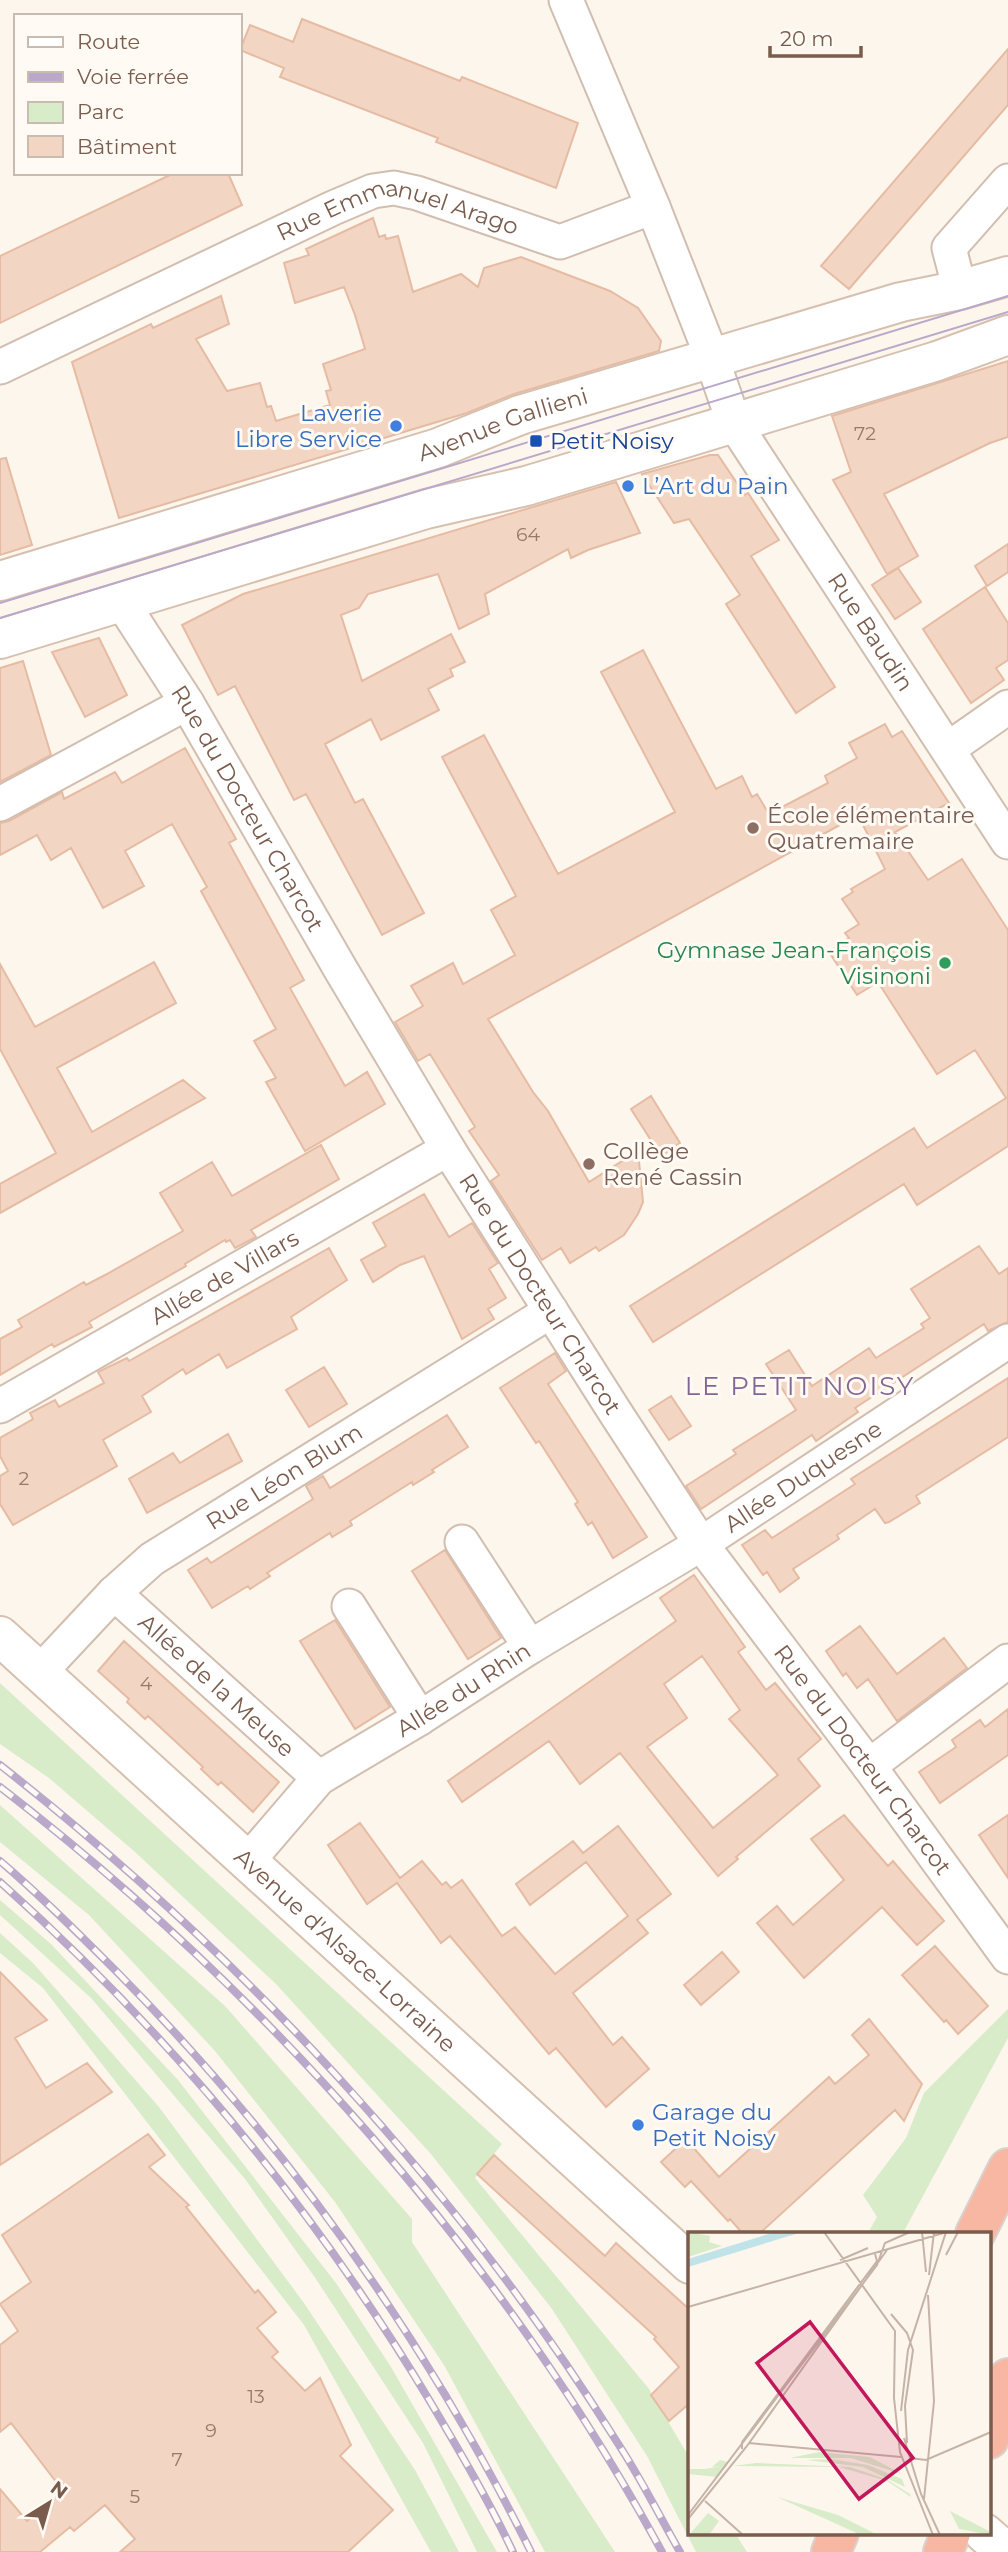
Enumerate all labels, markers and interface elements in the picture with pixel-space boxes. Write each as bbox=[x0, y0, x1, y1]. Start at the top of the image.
legend bbox=[14, 14, 242, 175]
scale bar bbox=[770, 14, 861, 58]
text: 20 m bbox=[780, 26, 834, 51]
text: Route bbox=[77, 29, 140, 54]
text: Voie ferrée bbox=[77, 64, 189, 89]
text: Parc bbox=[77, 99, 124, 124]
text: Bâtiment bbox=[77, 134, 177, 159]
text: Rue Emmanuel Arago bbox=[272, 173, 522, 247]
street label: Rue Emmanuel Arago bbox=[270, 217, 526, 253]
street label: Avenue Gallieni bbox=[415, 382, 591, 467]
place label: Laverie Libre Service bbox=[235, 399, 382, 453]
marker: Laverie Libre Service bbox=[388, 418, 404, 434]
house number: 72 bbox=[854, 422, 876, 445]
place label: Petit Noisy bbox=[550, 427, 674, 455]
marker: Petit Noisy bbox=[528, 433, 544, 449]
place label: L’Art du Pain bbox=[642, 472, 789, 500]
marker: L’Art du Pain bbox=[620, 478, 636, 494]
house number: 64 bbox=[516, 523, 541, 546]
street label: Rue Baudin bbox=[822, 568, 920, 696]
street label: Rue du Docteur Charcot bbox=[165, 680, 330, 937]
place label: École élémentaire Quatremaire bbox=[767, 801, 975, 855]
marker: École élémentaire Quatremaire bbox=[745, 820, 761, 836]
place label: Gymnase Jean-François Visinoni bbox=[657, 936, 931, 990]
marker: Gymnase Jean-François Visinoni bbox=[937, 955, 953, 971]
place label: Collège René Cassin bbox=[603, 1137, 743, 1191]
marker: Collège René Cassin bbox=[581, 1156, 597, 1172]
street label: Rue du Docteur Charcot bbox=[453, 1168, 627, 1420]
street label: Allée de Villars bbox=[145, 1224, 304, 1331]
district label: LE PETIT NOISY bbox=[685, 1370, 915, 1402]
street label: Allée Duquesne bbox=[719, 1414, 887, 1539]
street label: Rue Léon Blum bbox=[201, 1418, 368, 1536]
house number: 2 bbox=[19, 1467, 30, 1490]
street label: Allée de la Meuse bbox=[133, 1608, 300, 1763]
street label: Allée du Rhin bbox=[391, 1636, 536, 1743]
street label: Rue du Docteur Charcot bbox=[768, 1639, 958, 1880]
house number: 4 bbox=[140, 1672, 153, 1695]
street label: Avenue d'Alsace-Lorraine bbox=[229, 1842, 462, 2058]
place label: Garage du Petit Noisy bbox=[652, 2098, 776, 2152]
marker: Garage du Petit Noisy bbox=[630, 2117, 646, 2133]
inset map bbox=[688, 2232, 990, 2534]
house number: 13 bbox=[247, 2385, 265, 2408]
house number: 9 bbox=[205, 2419, 217, 2442]
house number: 7 bbox=[171, 2448, 183, 2471]
north arrow bbox=[14, 2468, 84, 2538]
text: N bbox=[46, 2476, 72, 2504]
house number: 5 bbox=[130, 2485, 141, 2508]

